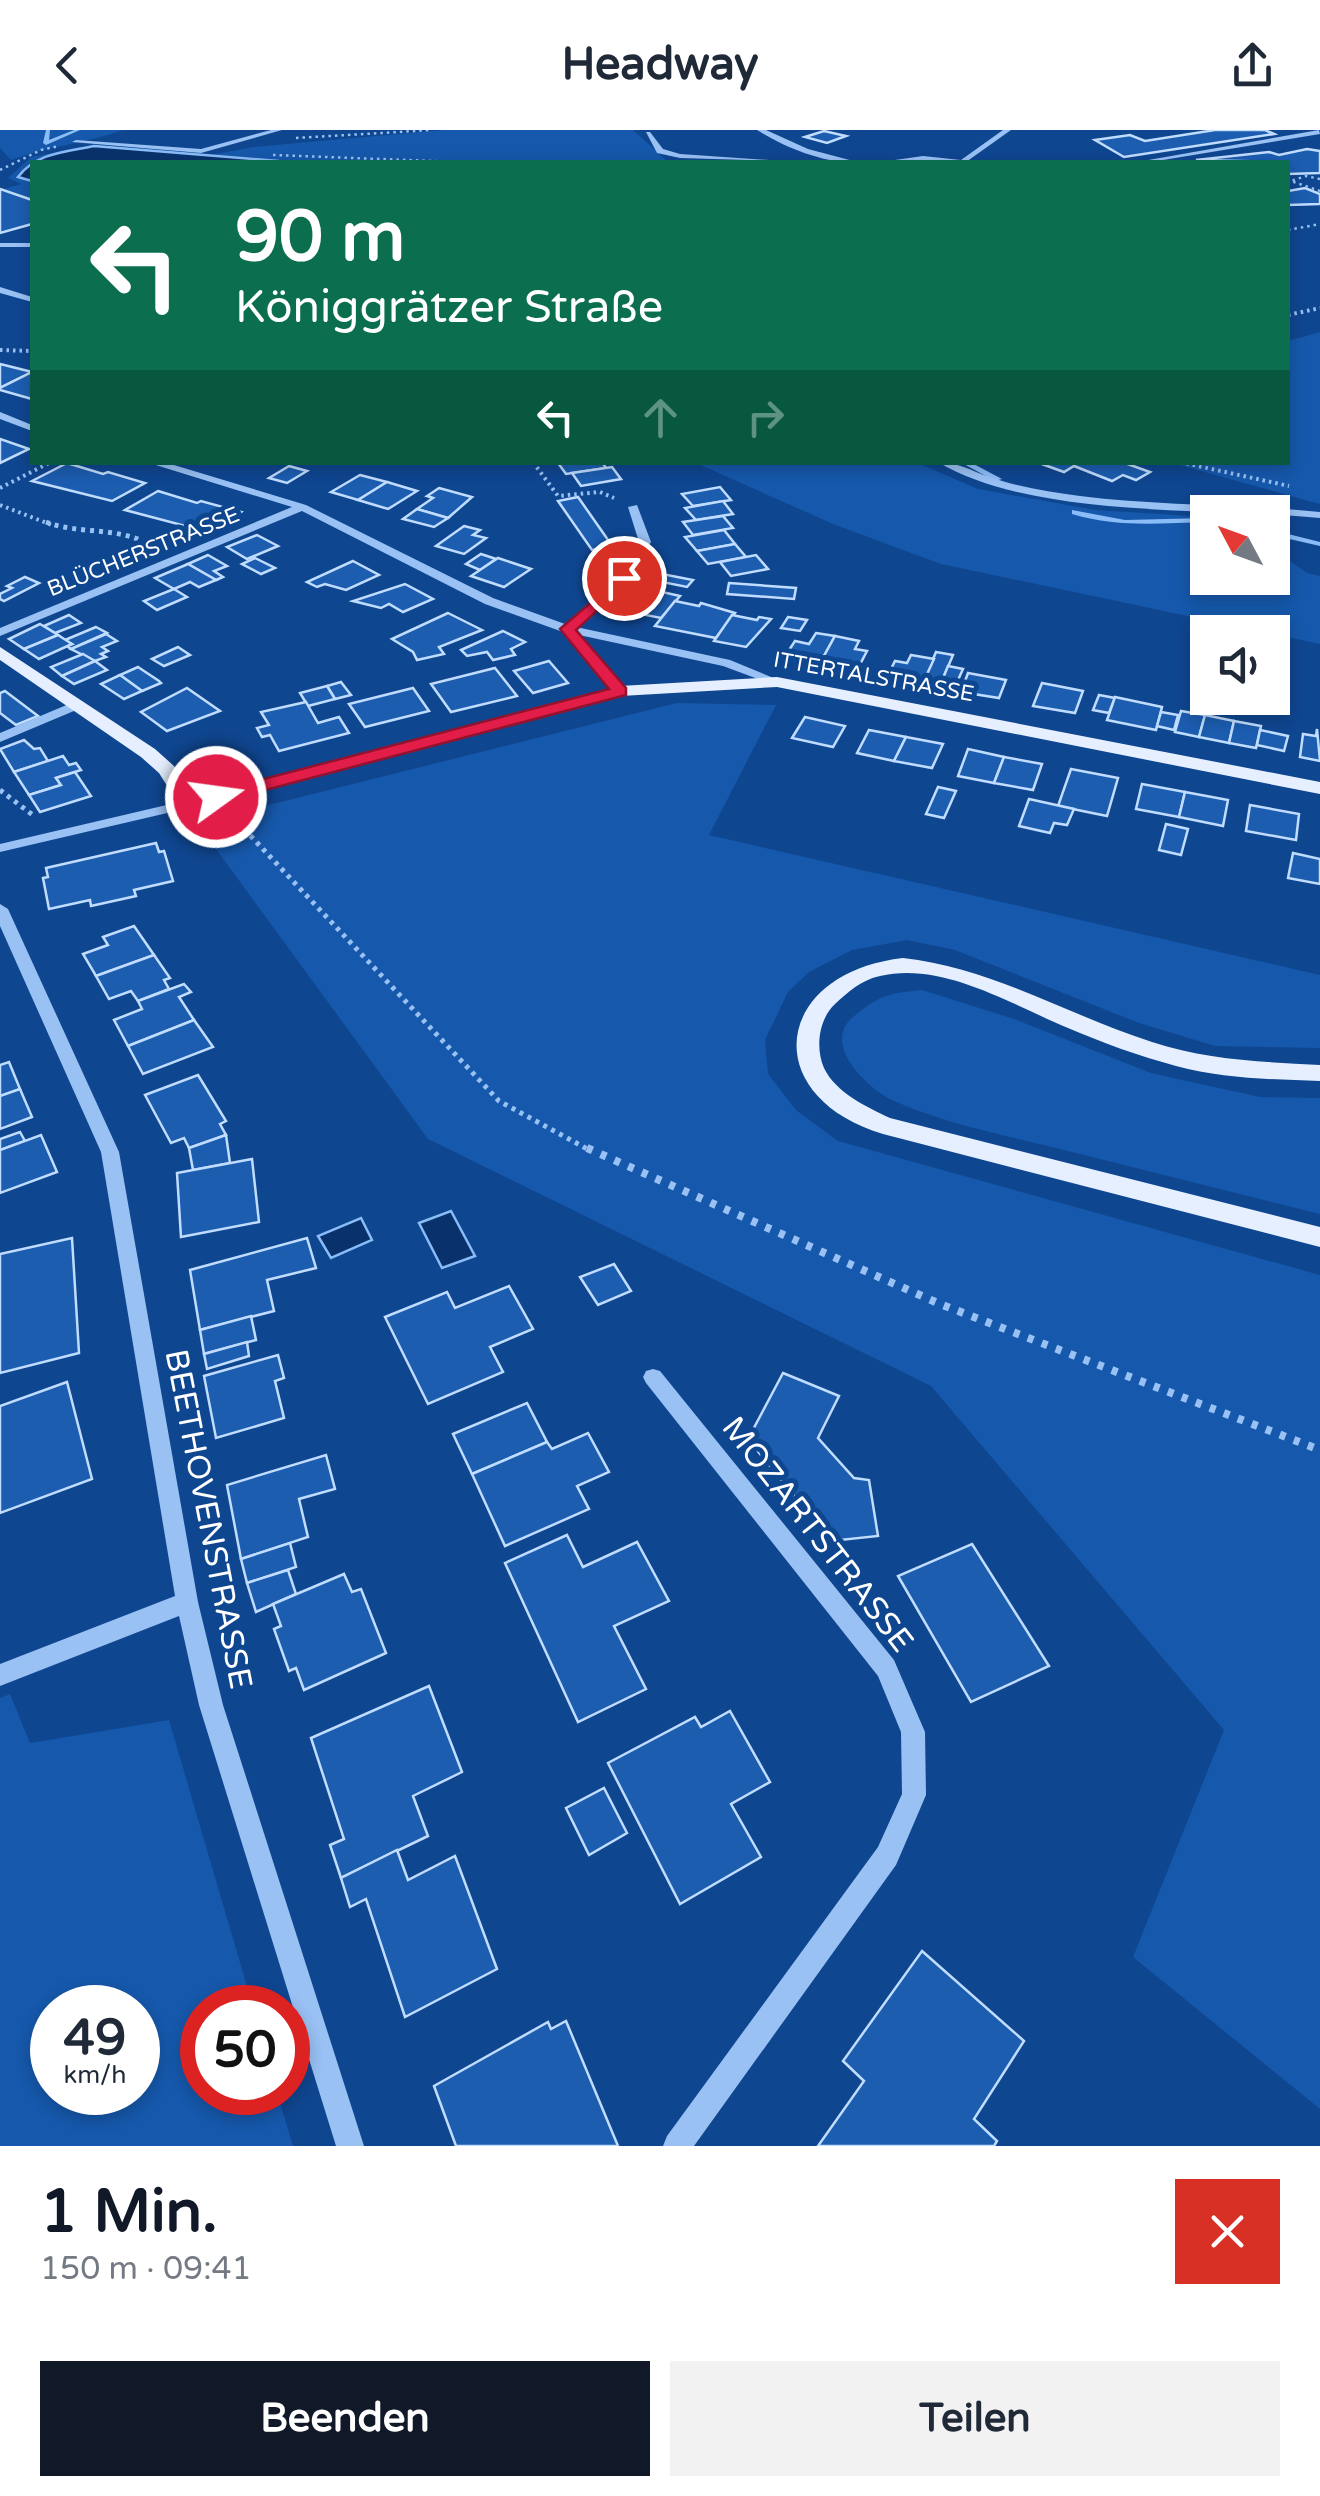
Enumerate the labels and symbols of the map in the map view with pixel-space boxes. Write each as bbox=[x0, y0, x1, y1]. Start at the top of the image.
north arrow bbox=[1190, 495, 1290, 595]
street label: BLÜCHERSTRASSE bbox=[43, 501, 243, 602]
pin bbox=[582, 536, 667, 621]
street label: ITTERTALSTRASSE bbox=[771, 647, 976, 707]
position arrow bbox=[164, 745, 268, 849]
street label: BEETHOVENSTRASSE bbox=[156, 1346, 260, 1692]
street label: MOZARTSTRASSE bbox=[714, 1409, 921, 1660]
speed limit sign: 50 bbox=[180, 1985, 310, 2115]

